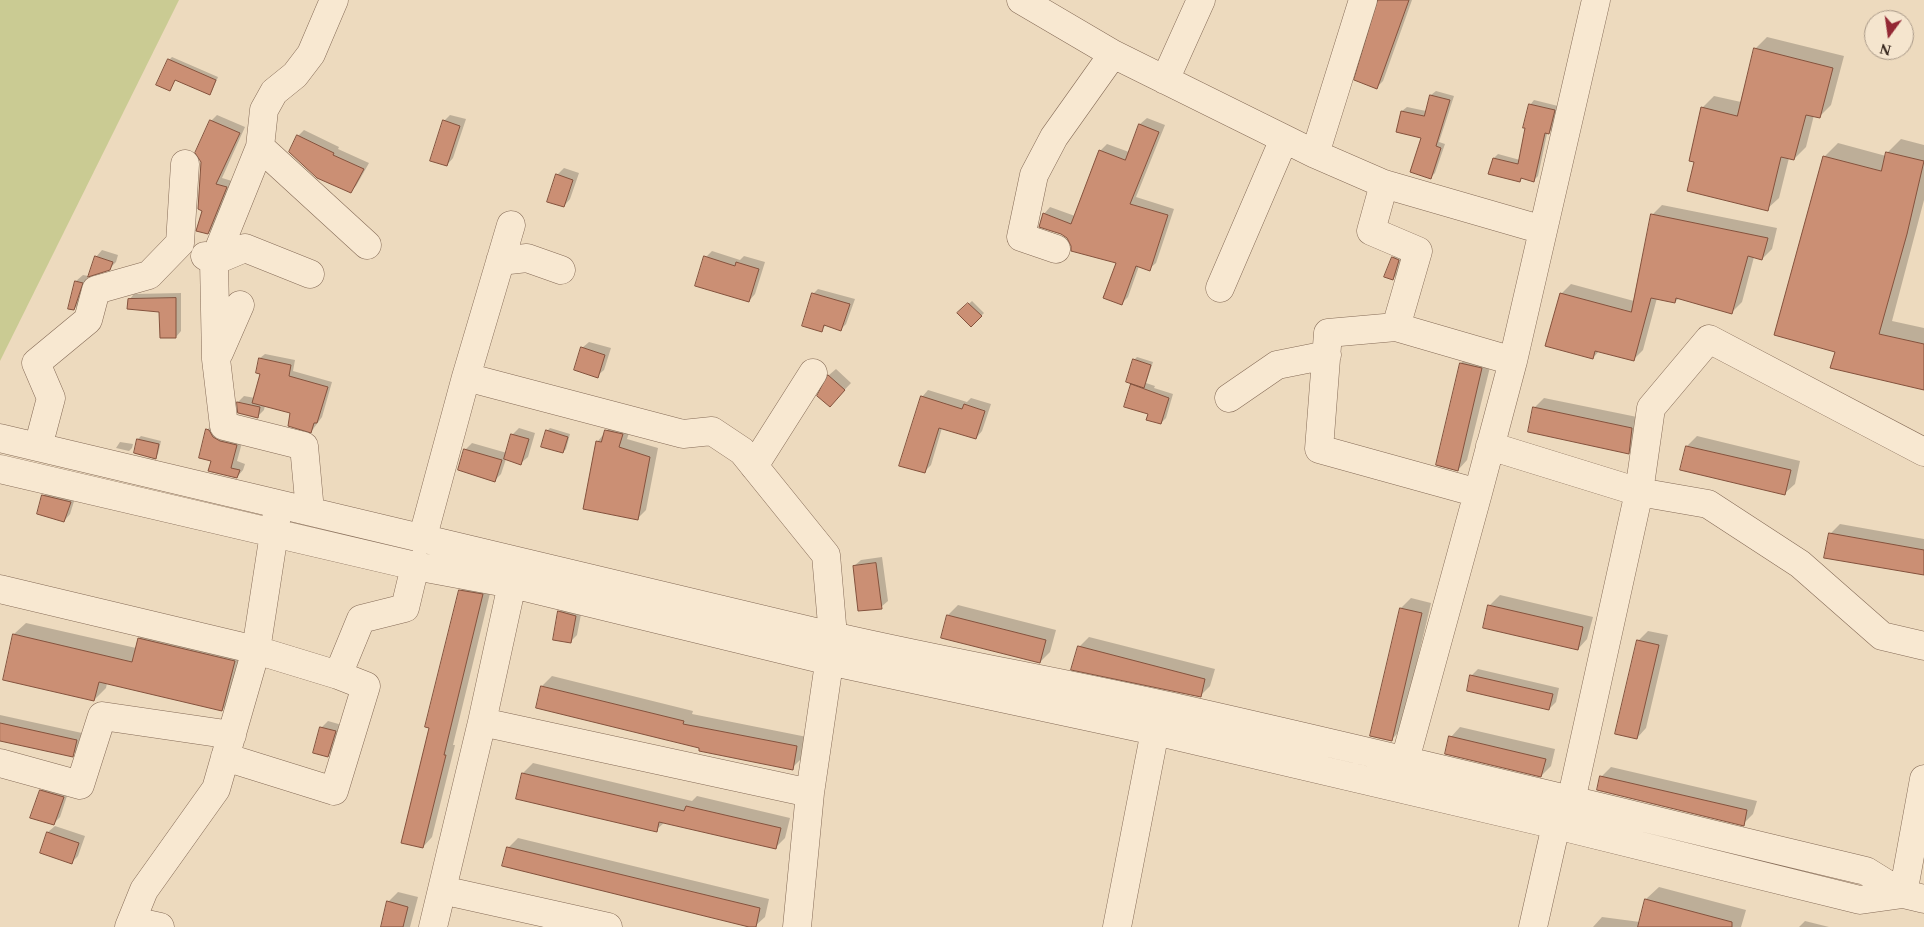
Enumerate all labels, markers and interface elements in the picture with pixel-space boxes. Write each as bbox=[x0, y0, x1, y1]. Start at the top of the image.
north arrow bbox=[1864, 10, 1914, 60]
text: N bbox=[1877, 37, 1894, 61]

